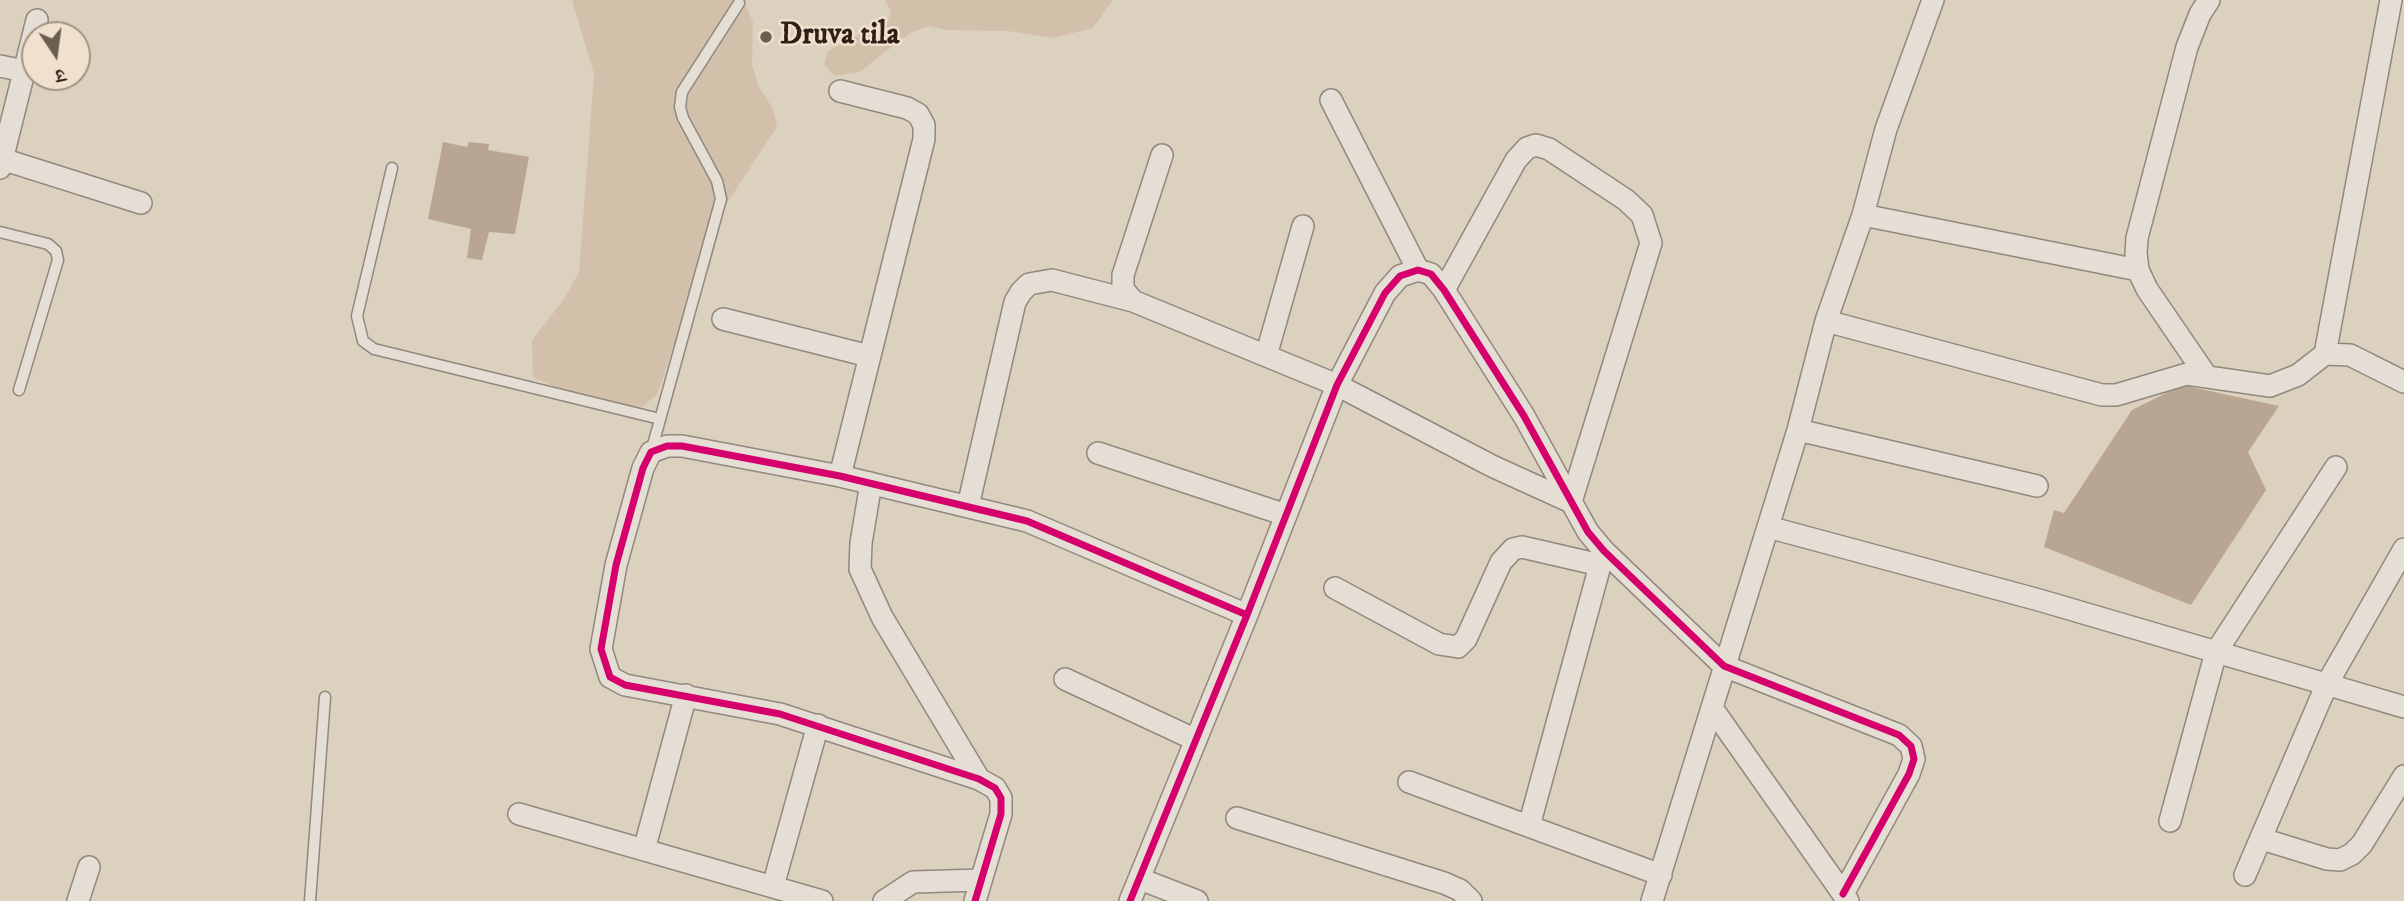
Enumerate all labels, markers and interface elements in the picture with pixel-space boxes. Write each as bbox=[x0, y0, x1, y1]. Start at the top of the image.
place label: Druva tila bbox=[780, 19, 899, 55]
north arrow bbox=[21, 21, 91, 91]
marker: Druva tila bbox=[758, 29, 774, 45]
text: उ bbox=[53, 63, 68, 87]

